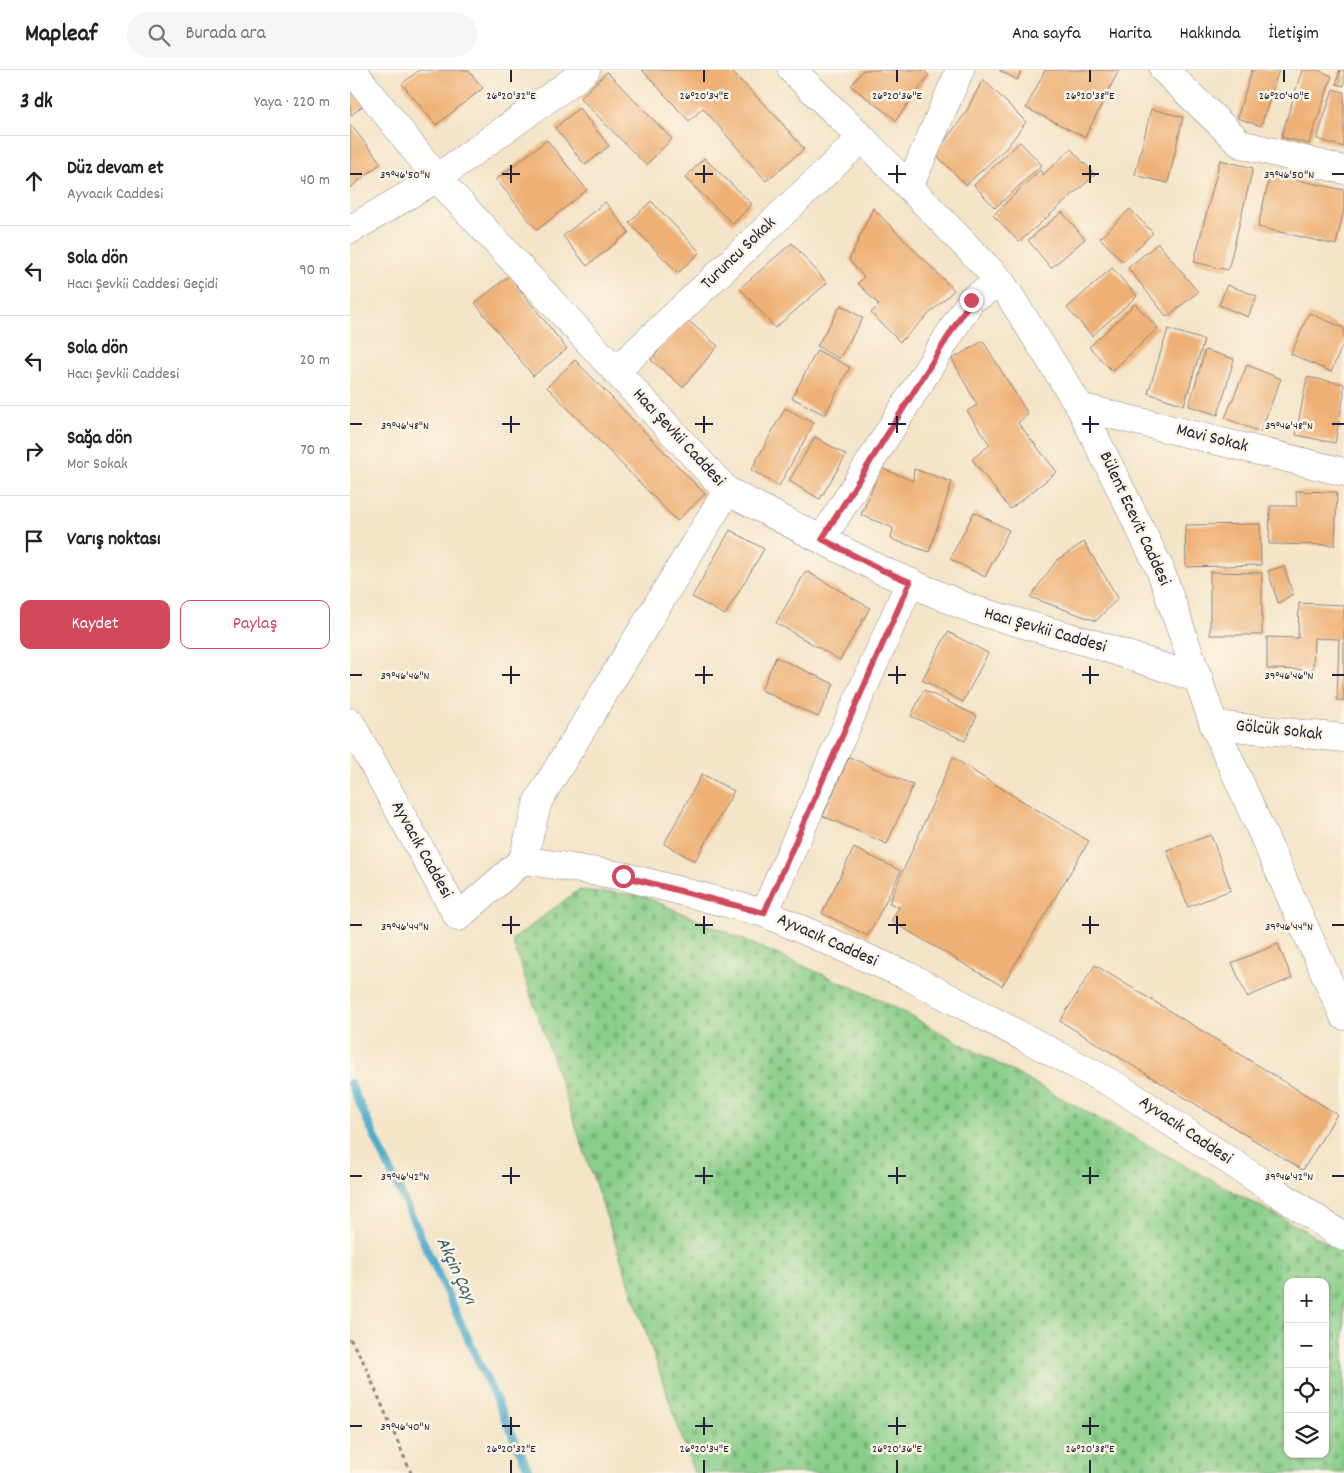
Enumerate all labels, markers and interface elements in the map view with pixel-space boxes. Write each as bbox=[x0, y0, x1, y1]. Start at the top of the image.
search box bbox=[127, 12, 477, 57]
text: Mapleaf bbox=[25, 18, 97, 52]
icon: search bbox=[145, 21, 173, 49]
text: Burada ara bbox=[185, 21, 266, 48]
text: Ana sayfa bbox=[1012, 22, 1081, 47]
text: Harita bbox=[1109, 22, 1151, 47]
text: Hakkında bbox=[1179, 22, 1240, 47]
text: İletişim bbox=[1268, 22, 1319, 47]
text: 3 dk bbox=[20, 88, 53, 118]
text: 26°20'32"E bbox=[486, 88, 536, 105]
text: 26°20'34"E bbox=[679, 88, 729, 105]
text: 26°20'36"E bbox=[872, 88, 923, 105]
text: 26°20'38"E bbox=[1066, 88, 1115, 105]
text: 26°20'40"E bbox=[1259, 88, 1310, 105]
text: Yaya · 220 m bbox=[254, 91, 330, 114]
text: Düz devam et bbox=[67, 156, 163, 183]
icon: ahead bbox=[20, 167, 48, 195]
text: 39°46'50"N bbox=[380, 167, 430, 184]
text: 39°46'50"N bbox=[1264, 167, 1314, 184]
text: 40 m bbox=[300, 169, 330, 192]
text: Ayvacık Caddesi bbox=[67, 183, 163, 206]
street label: Turuncu Sokak bbox=[696, 212, 782, 296]
text: Sola dön bbox=[67, 246, 128, 273]
icon: left bbox=[20, 257, 48, 285]
text: 90 m bbox=[299, 259, 330, 282]
text: Hacı Şevkii Caddesi Geçidi bbox=[67, 273, 218, 296]
route end bbox=[960, 289, 983, 312]
text: Sola dön bbox=[67, 336, 128, 363]
icon: left bbox=[20, 347, 48, 375]
text: 20 m bbox=[300, 349, 330, 372]
text: Hacı Şevkii Caddesi bbox=[67, 363, 179, 386]
street label: Hacı Şevkii Caddesi bbox=[626, 383, 730, 493]
text: 39°46'48"N bbox=[381, 418, 429, 435]
street label: Mavi Sokak bbox=[1174, 418, 1250, 460]
text: 39°46'48"N bbox=[1265, 418, 1313, 435]
text: Sağa dön bbox=[67, 426, 132, 453]
icon: right bbox=[20, 437, 48, 465]
text: 70 m bbox=[300, 439, 330, 462]
street label: Bülent Ecevit Caddesi bbox=[1092, 448, 1176, 590]
text: Mor Sokak bbox=[67, 453, 128, 476]
icon: arrive bbox=[20, 527, 48, 555]
text: Varış noktası bbox=[67, 527, 161, 554]
button: Kaydet bbox=[20, 600, 170, 649]
button: Paylaş bbox=[180, 600, 330, 649]
street label: Hacı Şevkii Caddesi bbox=[981, 602, 1109, 660]
text: 39°46'46"N bbox=[381, 668, 430, 685]
text: 39°46'46"N bbox=[1265, 668, 1314, 685]
street label: Gölcük Sokak bbox=[1234, 714, 1324, 748]
street label: Ayvacık Caddesi bbox=[384, 797, 458, 903]
route start bbox=[612, 865, 635, 888]
street label: Ayvacık Caddesi bbox=[773, 908, 881, 974]
text: 39°46'44"N bbox=[381, 919, 429, 936]
text: 39°46'44"N bbox=[1265, 919, 1313, 936]
street label: Ayvacık Caddesi bbox=[1133, 1090, 1237, 1172]
text: 39°46'42"N bbox=[381, 1169, 429, 1186]
text: 39°46'42"N bbox=[1265, 1169, 1313, 1186]
water label: Akçin Çayı bbox=[428, 1233, 483, 1310]
map controls bbox=[1284, 1278, 1329, 1458]
button: + bbox=[1284, 1278, 1329, 1323]
button: − bbox=[1284, 1323, 1329, 1368]
button: locate bbox=[1284, 1368, 1329, 1413]
button: layers bbox=[1284, 1413, 1329, 1458]
text: 39°46'40"N bbox=[380, 1419, 430, 1436]
text: 26°20'32"E bbox=[486, 1441, 536, 1458]
text: 26°20'34"E bbox=[679, 1441, 729, 1458]
text: 26°20'36"E bbox=[872, 1441, 923, 1458]
text: 26°20'38"E bbox=[1066, 1441, 1115, 1458]

